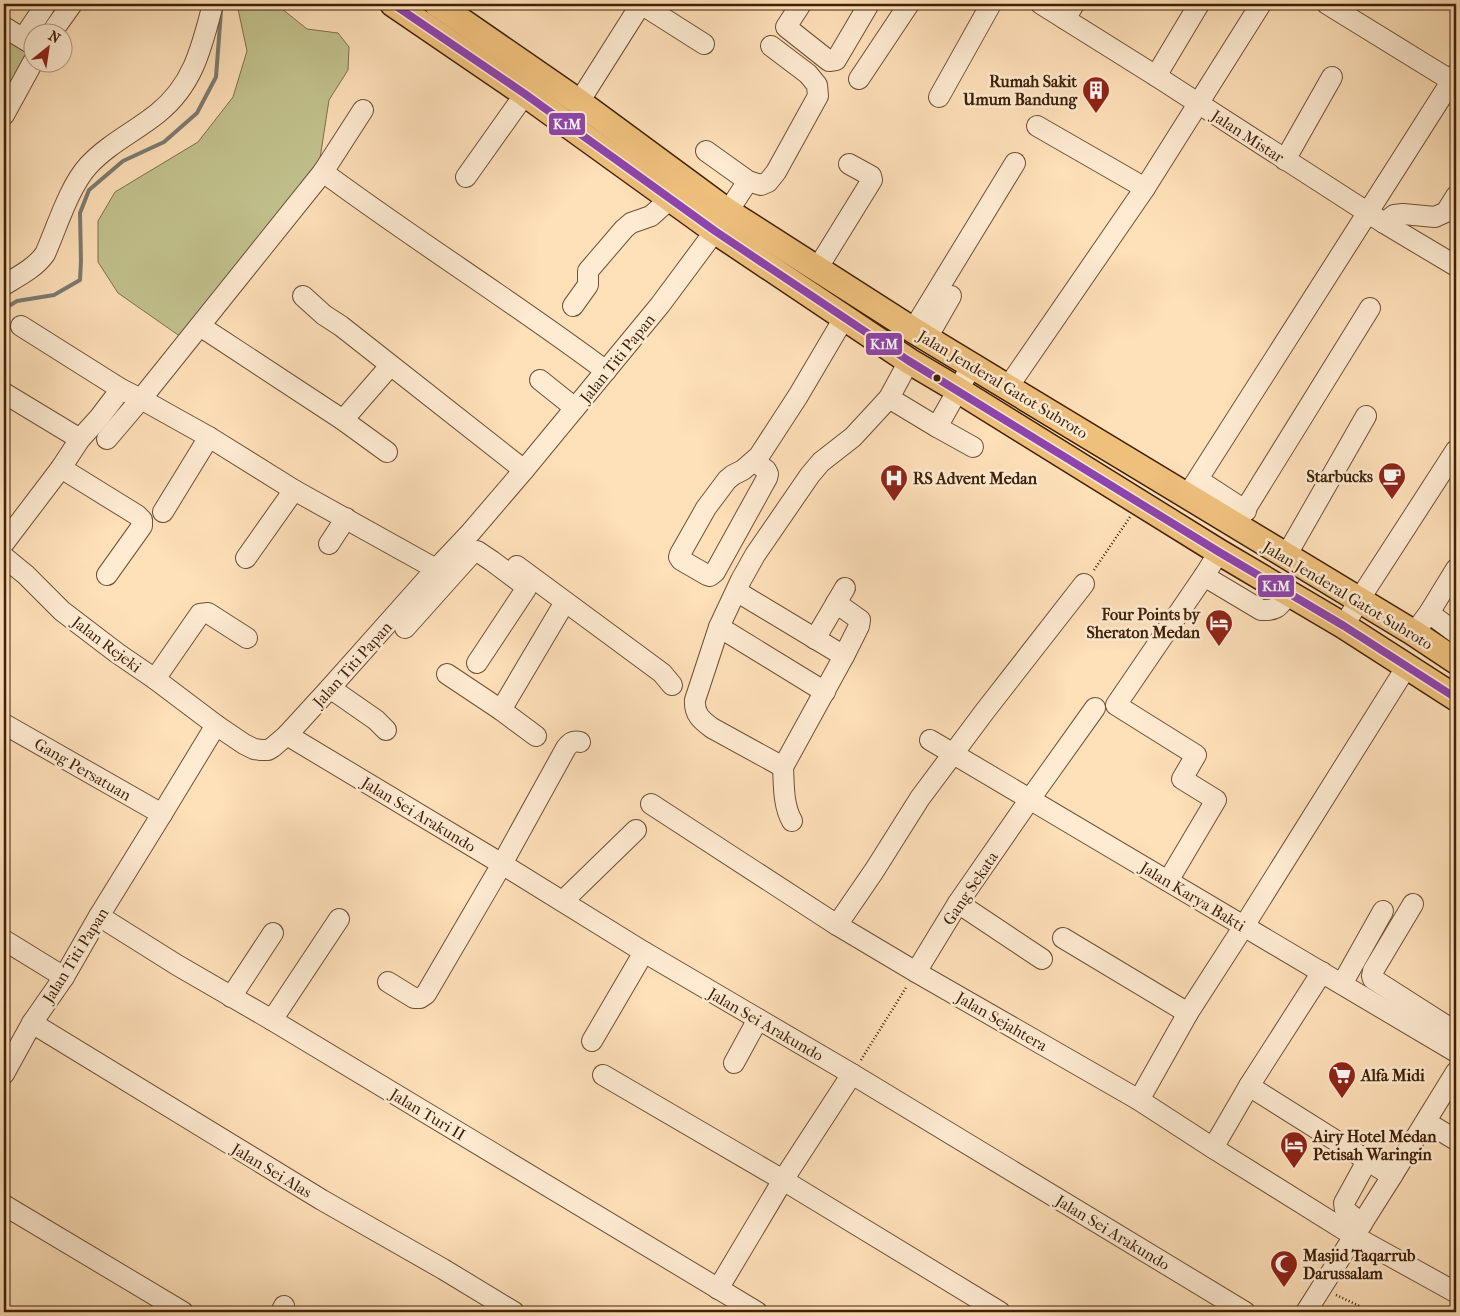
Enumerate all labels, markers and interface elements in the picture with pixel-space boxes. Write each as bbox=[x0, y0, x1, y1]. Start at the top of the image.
north arrow bbox=[22, 22, 72, 72]
text: N bbox=[45, 27, 63, 47]
place label: Rumah Sakit Umum Bandung bbox=[962, 72, 1077, 110]
building icon: Rumah Sakit Umum Bandung bbox=[1081, 75, 1111, 114]
street label: Jalan Mistar bbox=[1206, 105, 1288, 167]
line badge: K1M bbox=[548, 112, 586, 136]
text: K1M bbox=[553, 116, 581, 133]
street label: Jalan Titi Papan bbox=[574, 309, 659, 408]
street label: Jalan Jenderal Gatot Subroto bbox=[913, 325, 1091, 443]
line badge: K1M bbox=[865, 332, 903, 356]
text: K1M bbox=[870, 336, 898, 353]
unlabelled marker bbox=[932, 373, 942, 383]
cafe icon: Starbucks bbox=[1377, 461, 1407, 500]
hospital icon: RS Advent Medan bbox=[879, 463, 909, 502]
place label: Starbucks bbox=[1306, 467, 1373, 486]
place label: RS Advent Medan bbox=[913, 469, 1038, 488]
street label: Jalan Jenderal Gatot Subroto bbox=[1258, 536, 1436, 654]
line badge: K1M bbox=[1257, 574, 1295, 598]
text: K1M bbox=[1262, 578, 1290, 595]
place label: Four Points by Sheraton Medan bbox=[1087, 605, 1201, 642]
hotel icon: Four Points by Sheraton Medan bbox=[1204, 608, 1234, 647]
street label: Jalan Rejeki bbox=[67, 611, 145, 677]
street label: Jalan Titi Papan bbox=[308, 617, 396, 713]
street label: Gang Persatuan bbox=[31, 734, 135, 805]
street label: Jalan Sei Arakundo bbox=[356, 772, 479, 856]
street label: Gang Sekata bbox=[939, 847, 1002, 929]
street label: Jalan Karya Bakti bbox=[1135, 857, 1249, 935]
street label: Jalan Titi Papan bbox=[37, 903, 113, 1008]
street label: Jalan Sei Arakundo bbox=[703, 983, 827, 1065]
street label: Jalan Sejahtera bbox=[951, 987, 1051, 1055]
supermarket icon: Alfa Midi bbox=[1327, 1060, 1357, 1099]
place label: Alfa Midi bbox=[1360, 1066, 1425, 1085]
street label: Jalan Turi II bbox=[385, 1083, 469, 1144]
place label: Airy Hotel Medan Petisah Waringin bbox=[1312, 1127, 1437, 1165]
hotel icon: Airy Hotel Medan Petisah Waringin bbox=[1279, 1130, 1309, 1169]
street label: Jalan Sei Alas bbox=[227, 1138, 315, 1202]
street label: Jalan Sei Arakundo bbox=[1050, 1190, 1173, 1274]
place label: Masjid Taqarrub Darussalam bbox=[1302, 1246, 1416, 1283]
mosque icon: Masjid Taqarrub Darussalam bbox=[1269, 1249, 1299, 1288]

